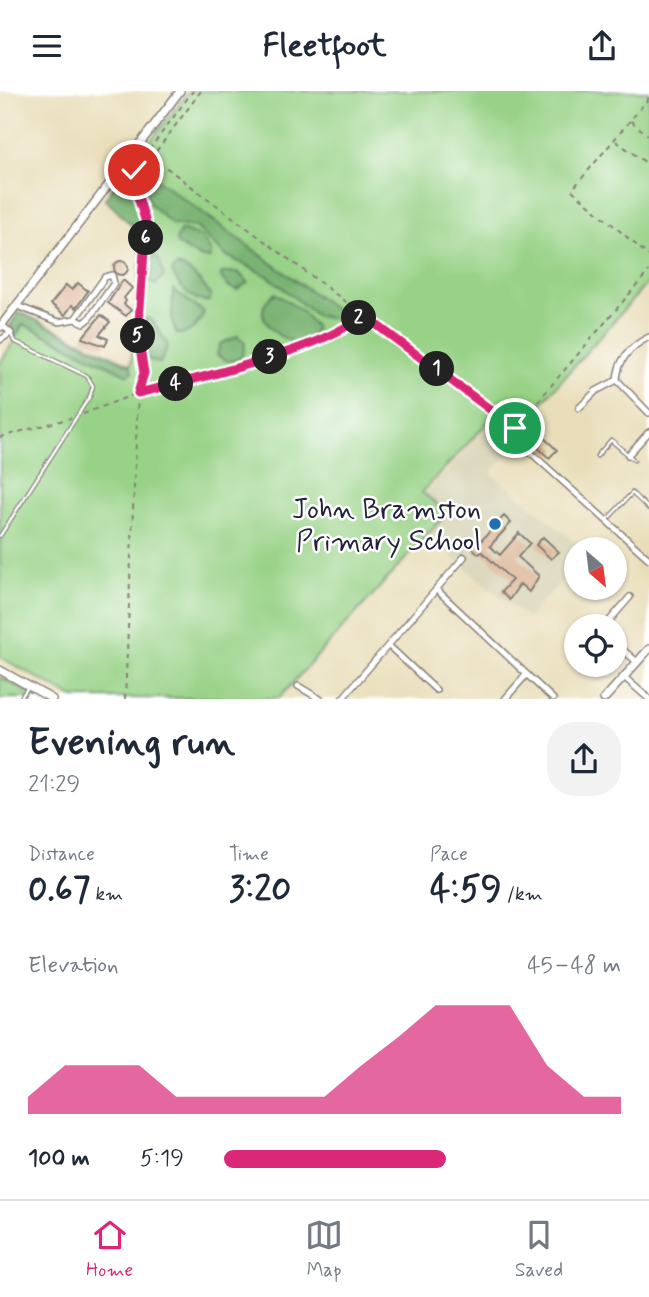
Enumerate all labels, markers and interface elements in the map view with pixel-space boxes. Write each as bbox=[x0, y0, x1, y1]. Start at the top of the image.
text: Fleetfoot bbox=[262, 25, 387, 67]
icon: menu bbox=[28, 27, 66, 65]
icon: share bbox=[583, 27, 621, 65]
pin bbox=[104, 140, 164, 200]
icon: check bbox=[115, 151, 153, 189]
pin: 6 bbox=[128, 221, 164, 255]
text: 6 bbox=[141, 225, 150, 250]
pin: 2 bbox=[342, 301, 376, 335]
text: 2 bbox=[354, 305, 363, 330]
pin: 5 bbox=[120, 319, 156, 353]
text: 5 bbox=[132, 323, 143, 348]
pin: 3 bbox=[252, 339, 288, 375]
text: 3 bbox=[265, 344, 274, 369]
pin: 1 bbox=[420, 351, 454, 387]
text: 1 bbox=[432, 356, 441, 381]
pin: 4 bbox=[158, 367, 194, 401]
text: 4 bbox=[170, 371, 181, 396]
pin bbox=[485, 398, 545, 458]
icon: arrive bbox=[496, 409, 534, 447]
place label: John Bramston Primary School bbox=[292, 492, 481, 561]
marker: John Bramston Primary School bbox=[487, 516, 503, 532]
north arrow bbox=[564, 537, 626, 600]
map controls bbox=[564, 537, 627, 677]
button: locate bbox=[564, 614, 627, 677]
text: Evening run bbox=[28, 719, 235, 768]
button: share bbox=[547, 722, 621, 796]
text: 21:29 bbox=[28, 770, 80, 800]
text: Distance bbox=[28, 842, 95, 867]
text: Time bbox=[229, 842, 269, 867]
text: Pace bbox=[430, 842, 468, 867]
text: 0.67 bbox=[28, 867, 90, 913]
text: 3:20 bbox=[229, 867, 291, 913]
text: 4:59 bbox=[430, 867, 502, 913]
text: km bbox=[90, 882, 123, 907]
text: /km bbox=[502, 882, 543, 907]
text: Elevation bbox=[28, 951, 119, 981]
text: 45–48 m bbox=[527, 951, 621, 981]
text: 100 m bbox=[28, 1144, 90, 1174]
text: 5:19 bbox=[140, 1144, 184, 1174]
tab: Home bbox=[86, 1216, 133, 1283]
tab: Map bbox=[305, 1216, 343, 1283]
tab: Saved bbox=[515, 1216, 563, 1283]

